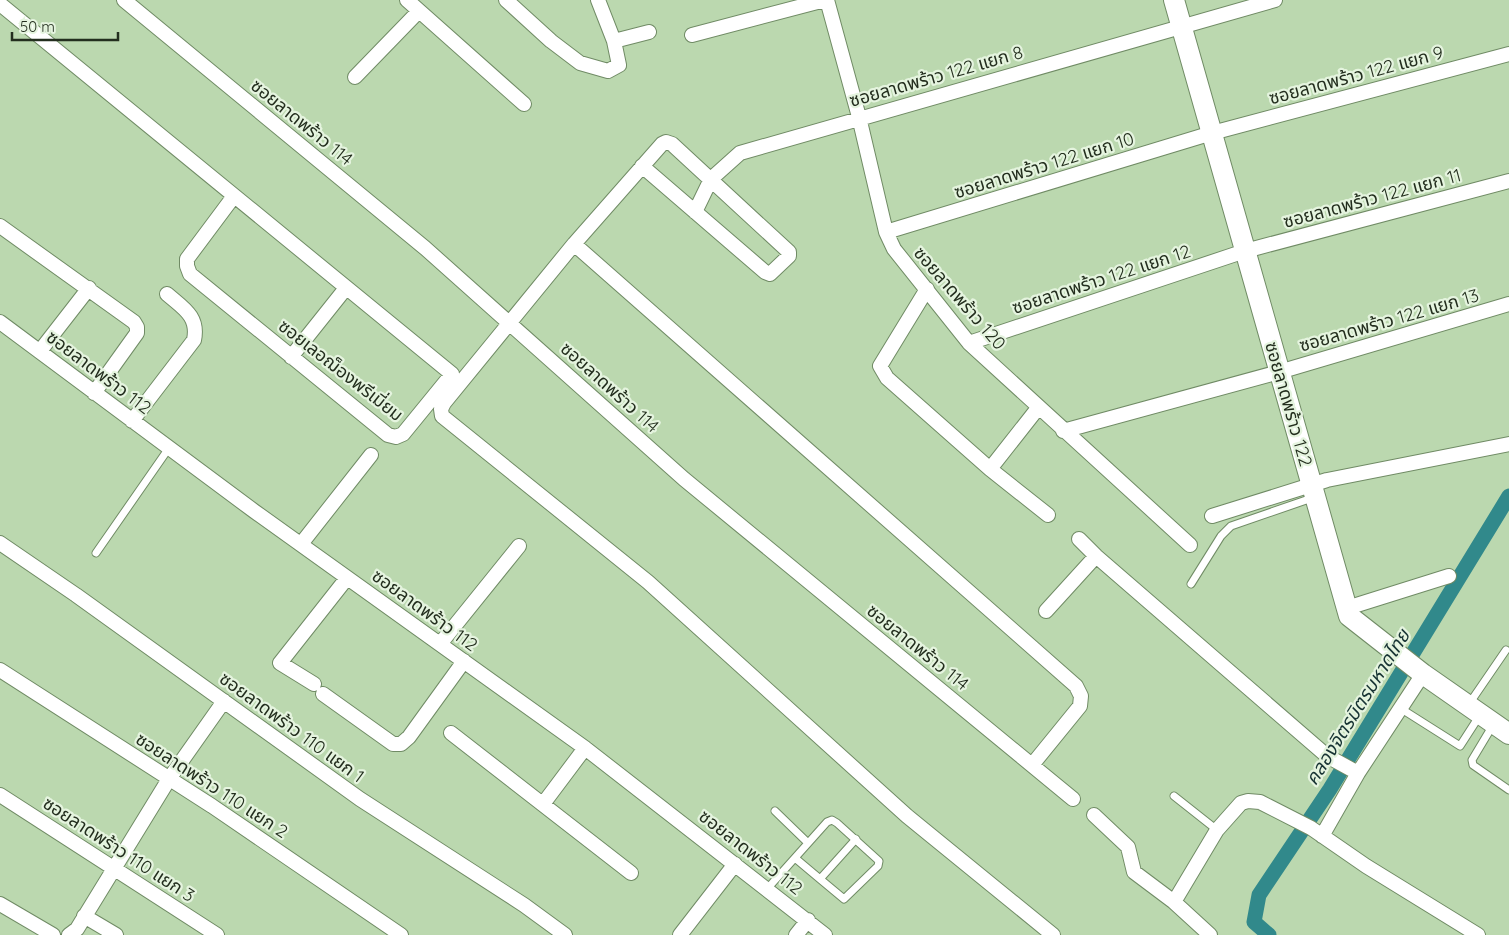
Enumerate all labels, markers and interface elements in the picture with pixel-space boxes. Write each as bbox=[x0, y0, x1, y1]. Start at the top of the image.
scale bar bbox=[12, 10, 119, 42]
text: 50 m bbox=[20, 17, 55, 36]
street label: ซอยลาดพร้าว 122 แยก 8 bbox=[847, 40, 1025, 112]
street label: ซอยลาดพร้าว 122 แยก 9 bbox=[1266, 41, 1446, 109]
street label: ซอยลาดพร้าว 114 bbox=[246, 74, 358, 170]
street label: ซอยลาดพร้าว 122 แยก 10 bbox=[951, 127, 1137, 203]
street label: ซอยลาดพร้าว 122 แยก 11 bbox=[1281, 163, 1463, 233]
street label: ซอยลาดพร้าว 122 แยก 12 bbox=[1009, 239, 1193, 319]
street label: ซอยลาดพร้าว 120 bbox=[909, 242, 1011, 354]
street label: ซอยลาดพร้าว 122 แยก 13 bbox=[1297, 283, 1481, 357]
street label: ซอยเลอฌ็องพรีเมี่ยม bbox=[274, 313, 409, 426]
street label: ซอยลาดพร้าว 112 bbox=[42, 325, 156, 419]
street label: ซอยลาดพร้าว 114 bbox=[556, 337, 664, 437]
street label: ซอยลาดพร้าว 122 bbox=[1260, 339, 1318, 469]
street label: ซอยลาดพร้าว 112 bbox=[368, 564, 482, 656]
street label: ซอยลาดพร้าว 114 bbox=[862, 599, 974, 695]
water label: คลองจิตรมิตรมหาดไทย bbox=[1299, 623, 1416, 789]
street label: ซอยลาดพร้าว 110 แยก 1 bbox=[215, 667, 369, 787]
street label: ซอยลาดพร้าว 110 แยก 2 bbox=[131, 727, 293, 843]
street label: ซอยลาดพร้าว 110 แยก 3 bbox=[39, 791, 199, 907]
street label: ซอยลาดพร้าว 112 bbox=[695, 804, 807, 900]

